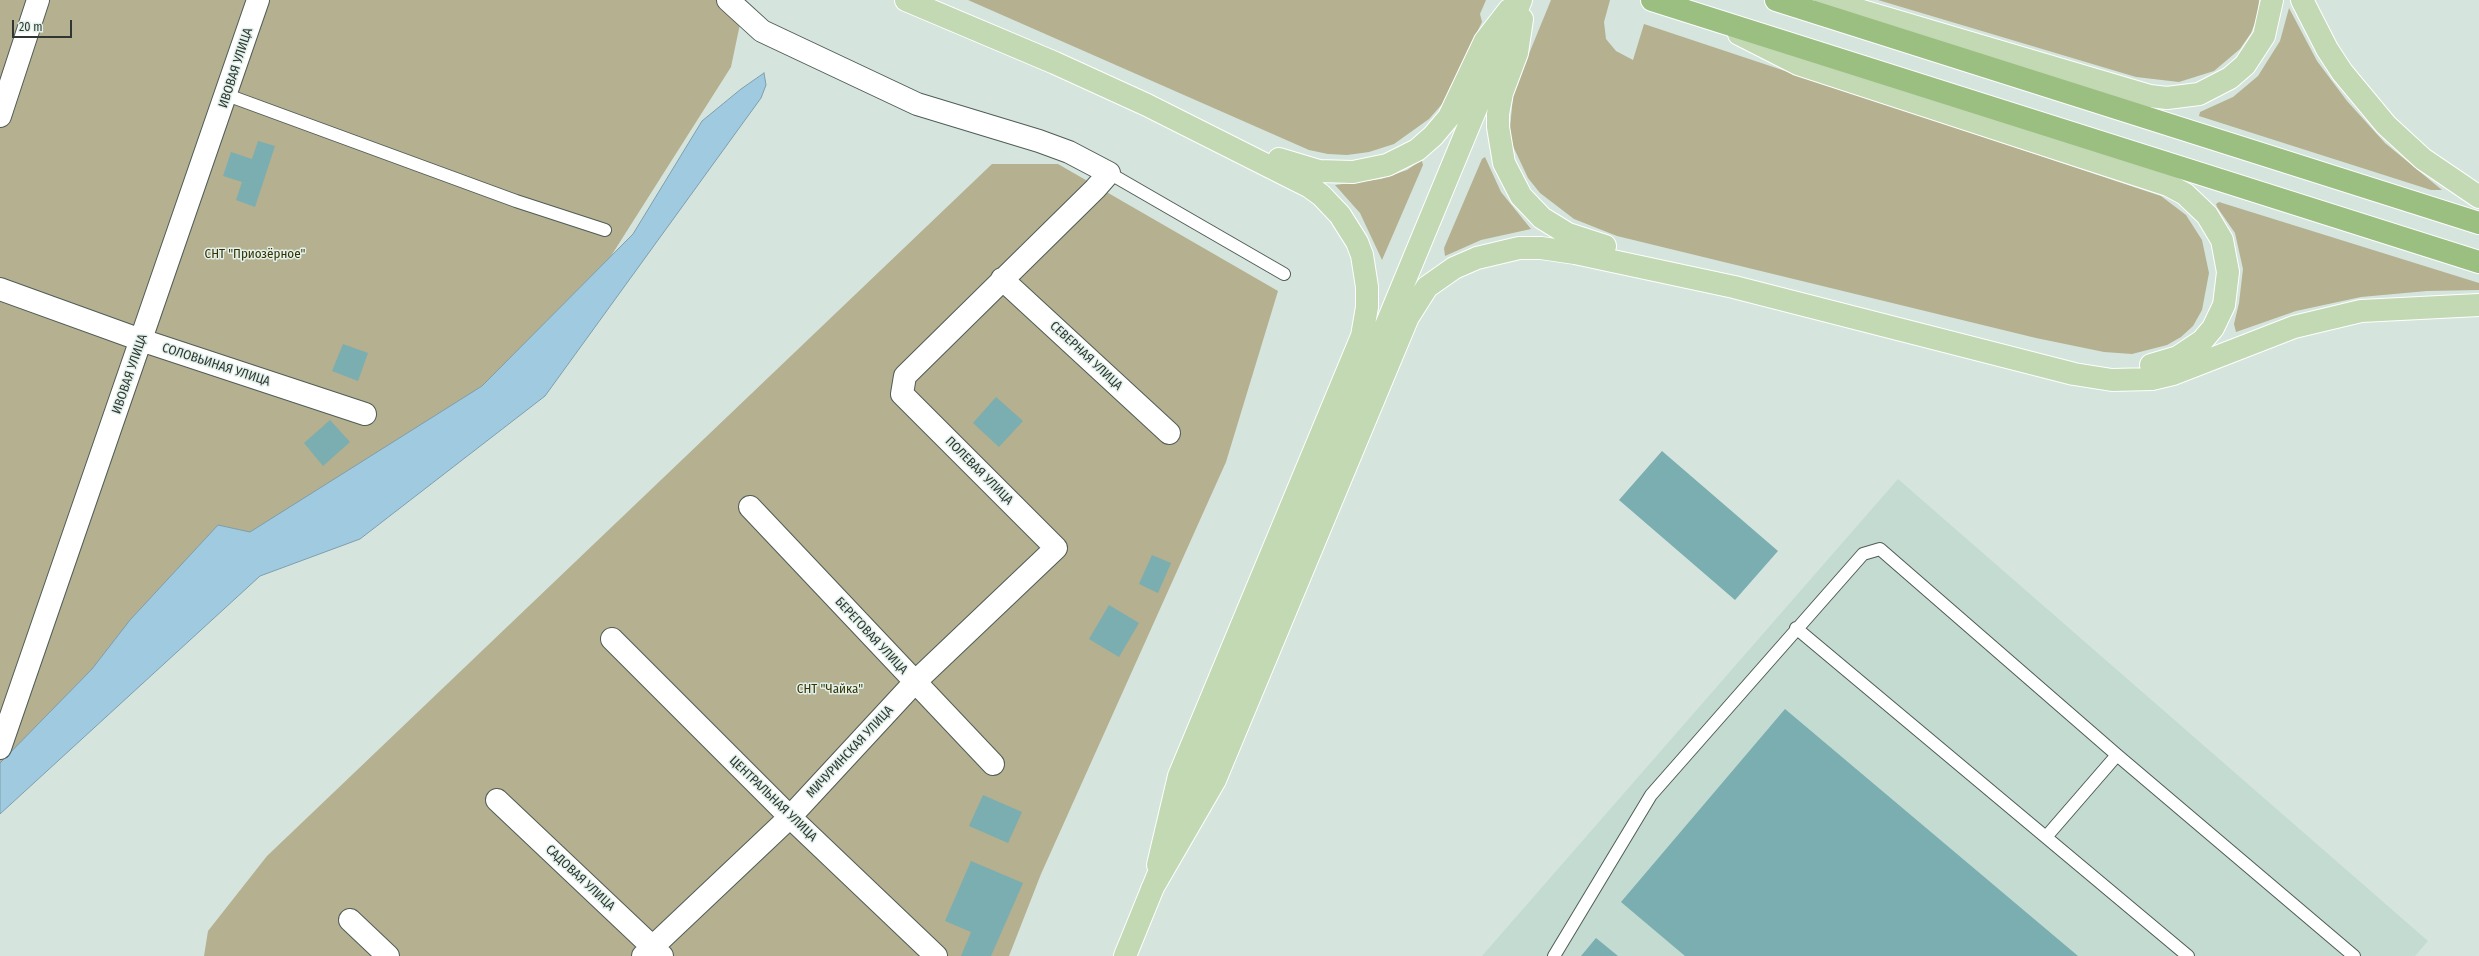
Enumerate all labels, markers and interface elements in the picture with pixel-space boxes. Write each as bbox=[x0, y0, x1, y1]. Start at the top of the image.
scale bar bbox=[14, 12, 74, 38]
text: 20 m bbox=[19, 20, 43, 34]
street label: ИВОВАЯ УЛИЦА bbox=[216, 26, 256, 110]
park label: СНТ "Приозёрное" bbox=[205, 246, 305, 262]
street label: СЕВЕРНАЯ УЛИЦА bbox=[1046, 318, 1126, 394]
street label: ИВОВАЯ УЛИЦА bbox=[109, 332, 151, 416]
street label: СОЛОВЬИНАЯ УЛИЦА bbox=[160, 340, 272, 390]
street label: ПОЛЕВАЯ УЛИЦА bbox=[942, 434, 1016, 508]
street label: БЕРЕГОВАЯ УЛИЦА bbox=[831, 594, 911, 678]
park label: СНТ "Чайка" bbox=[797, 681, 863, 697]
street label: МИЧУРИНСКАЯ УЛИЦА bbox=[803, 703, 897, 801]
street label: ЦЕНТРАЛЬНАЯ УЛИЦА bbox=[726, 753, 820, 845]
street label: САДОВАЯ УЛИЦА bbox=[542, 842, 618, 914]

